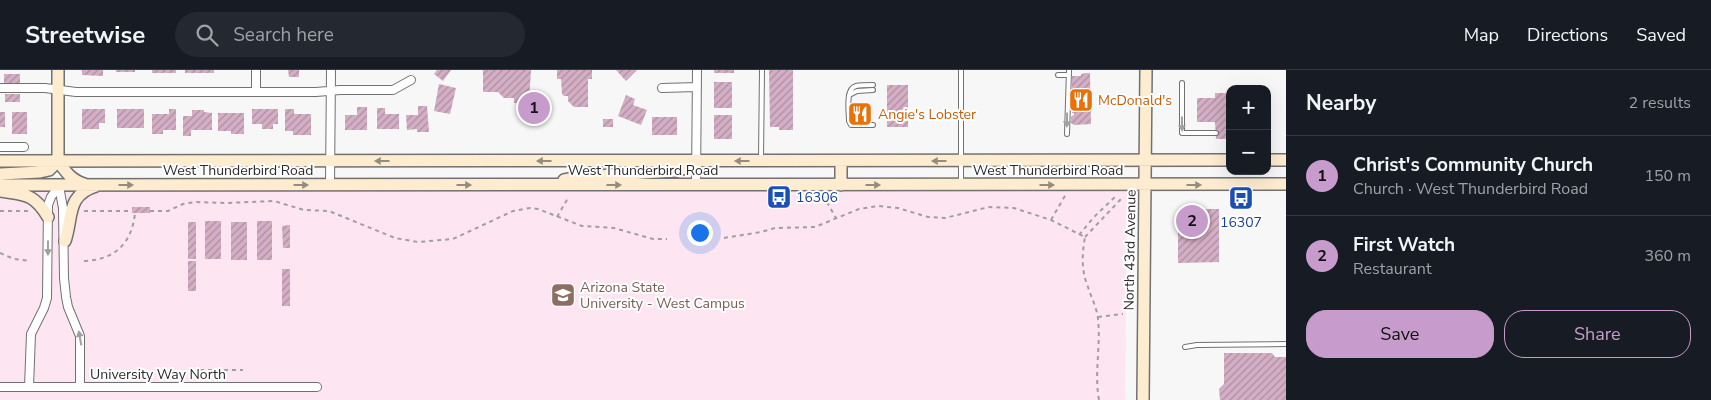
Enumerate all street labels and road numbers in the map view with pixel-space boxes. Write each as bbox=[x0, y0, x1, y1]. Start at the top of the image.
street label: West Thunderbird Road bbox=[163, 161, 313, 180]
street label: West Thunderbird Road bbox=[568, 161, 718, 180]
street label: West Thunderbird Road bbox=[973, 161, 1123, 180]
street label: North 43rd Avenue bbox=[1119, 189, 1141, 311]
street label: University Way North bbox=[90, 365, 226, 384]

